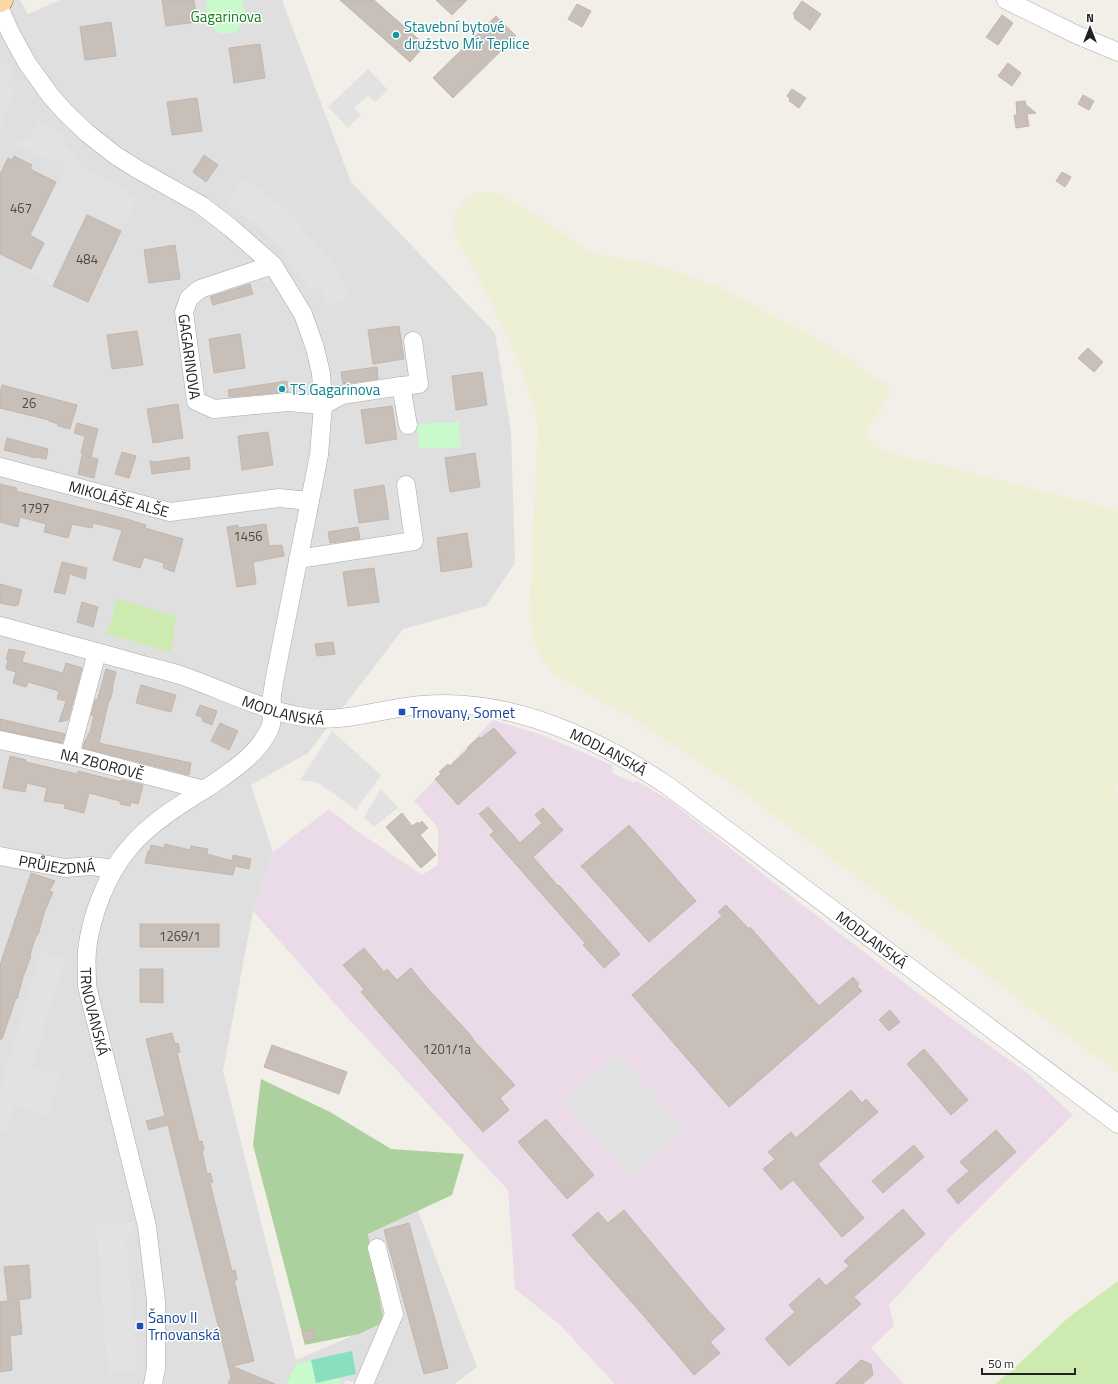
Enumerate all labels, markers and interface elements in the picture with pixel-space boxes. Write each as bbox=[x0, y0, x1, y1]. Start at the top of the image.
park label: Gagarinova bbox=[191, 5, 262, 28]
north arrow bbox=[1070, 8, 1110, 48]
text: N bbox=[1086, 10, 1094, 26]
place label: Stavební bytové družstvo Mír Teplice bbox=[404, 15, 530, 55]
marker: Stavební bytové družstvo Mír Teplice bbox=[391, 30, 401, 40]
house number: 467 bbox=[10, 198, 32, 218]
house number: 484 bbox=[76, 249, 98, 269]
street label: GAGARINOVA bbox=[173, 312, 207, 401]
place label: TS Gagarinova bbox=[290, 378, 381, 401]
marker: TS Gagarinova bbox=[277, 384, 287, 394]
house number: 26 bbox=[22, 393, 36, 413]
street label: MIKOLÁŠE ALŠE bbox=[66, 474, 172, 523]
house number: 1797 bbox=[20, 498, 50, 518]
house number: 1456 bbox=[233, 526, 263, 546]
street label: MODLANSKÁ bbox=[239, 689, 325, 730]
place label: Trnovany, Somet bbox=[410, 701, 516, 724]
marker: Trnovany, Somet bbox=[397, 707, 407, 717]
street label: MODLANSKÁ bbox=[566, 722, 652, 781]
street label: NA ZBOROVĚ bbox=[58, 742, 147, 785]
street label: PRŮJEZDNÁ bbox=[17, 848, 96, 880]
street label: MODLANSKÁ bbox=[831, 905, 913, 974]
house number: 1269/1 bbox=[159, 926, 201, 946]
street label: TRNOVANSKÁ bbox=[75, 967, 115, 1058]
house number: 1201/1a bbox=[423, 1039, 472, 1059]
place label: Šanov II Trnovanská bbox=[148, 1306, 220, 1346]
marker: Šanov II Trnovanská bbox=[135, 1321, 145, 1331]
scale bar bbox=[982, 1350, 1075, 1376]
text: 50 m bbox=[988, 1354, 1014, 1373]

